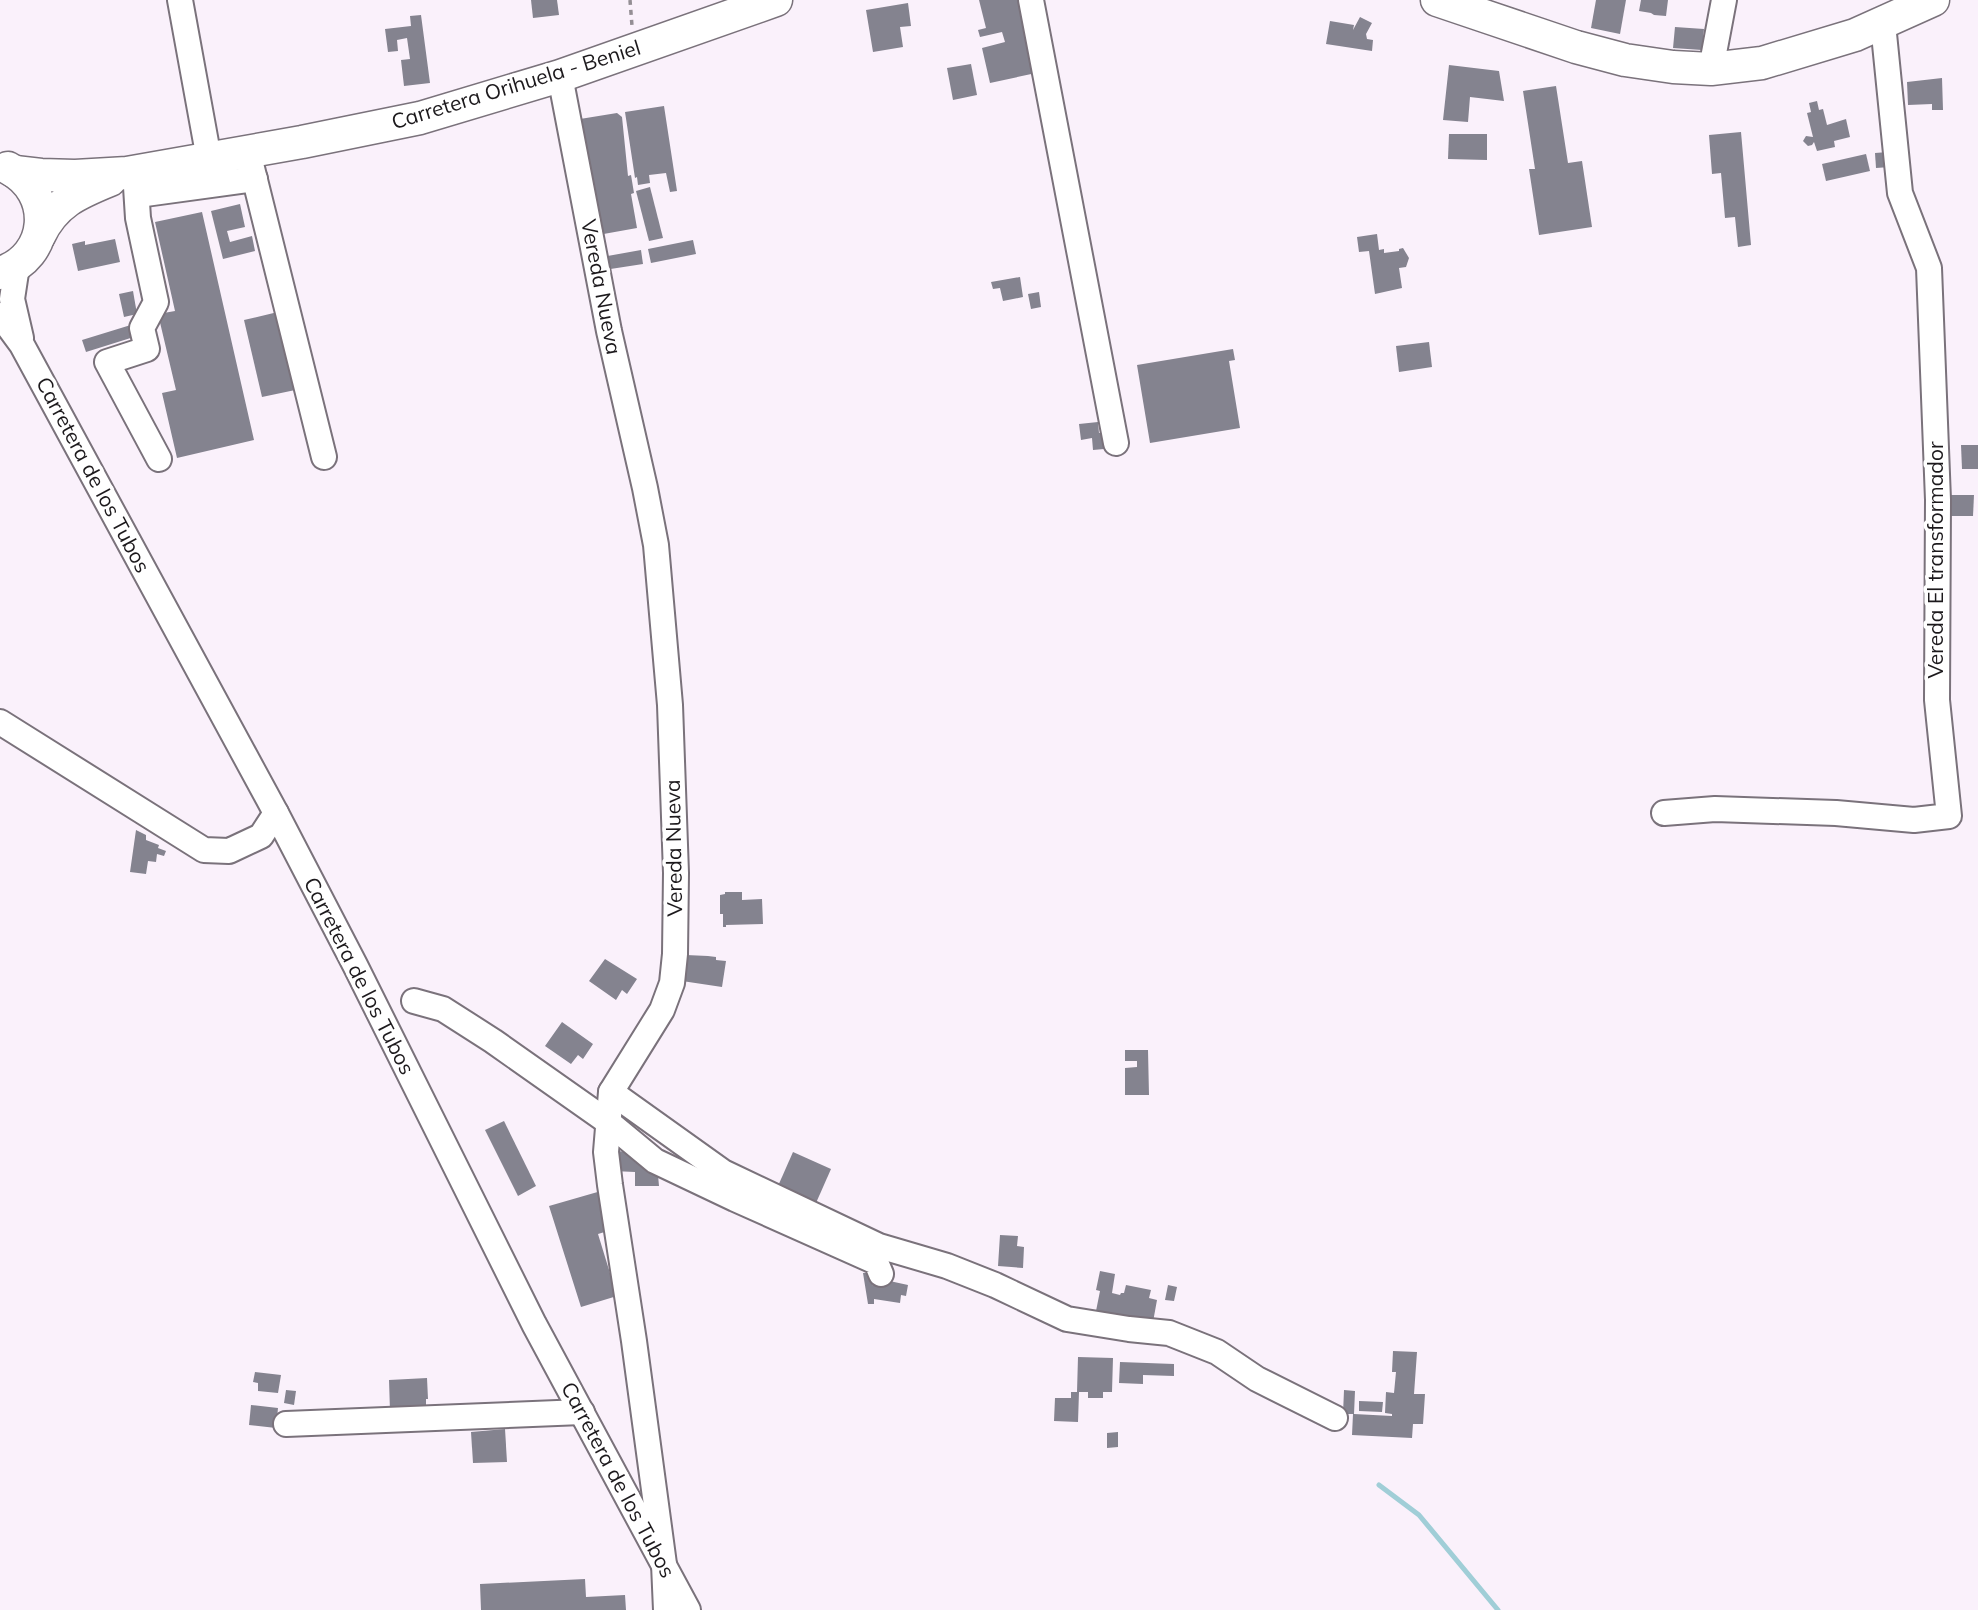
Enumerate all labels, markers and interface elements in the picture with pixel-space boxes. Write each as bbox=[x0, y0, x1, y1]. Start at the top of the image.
street label: Carretera Orihuela - Beniel bbox=[388, 34, 643, 134]
street label: Vereda Nueva bbox=[576, 217, 628, 357]
street label: Carretera de los Tubos bbox=[31, 372, 157, 577]
street label: Vereda El transformador bbox=[1922, 441, 1948, 679]
street label: Vereda Nueva bbox=[659, 779, 687, 917]
street label: Carretera de los Tubos bbox=[299, 872, 421, 1079]
street label: Carretera de los Tubos bbox=[556, 1377, 682, 1582]

